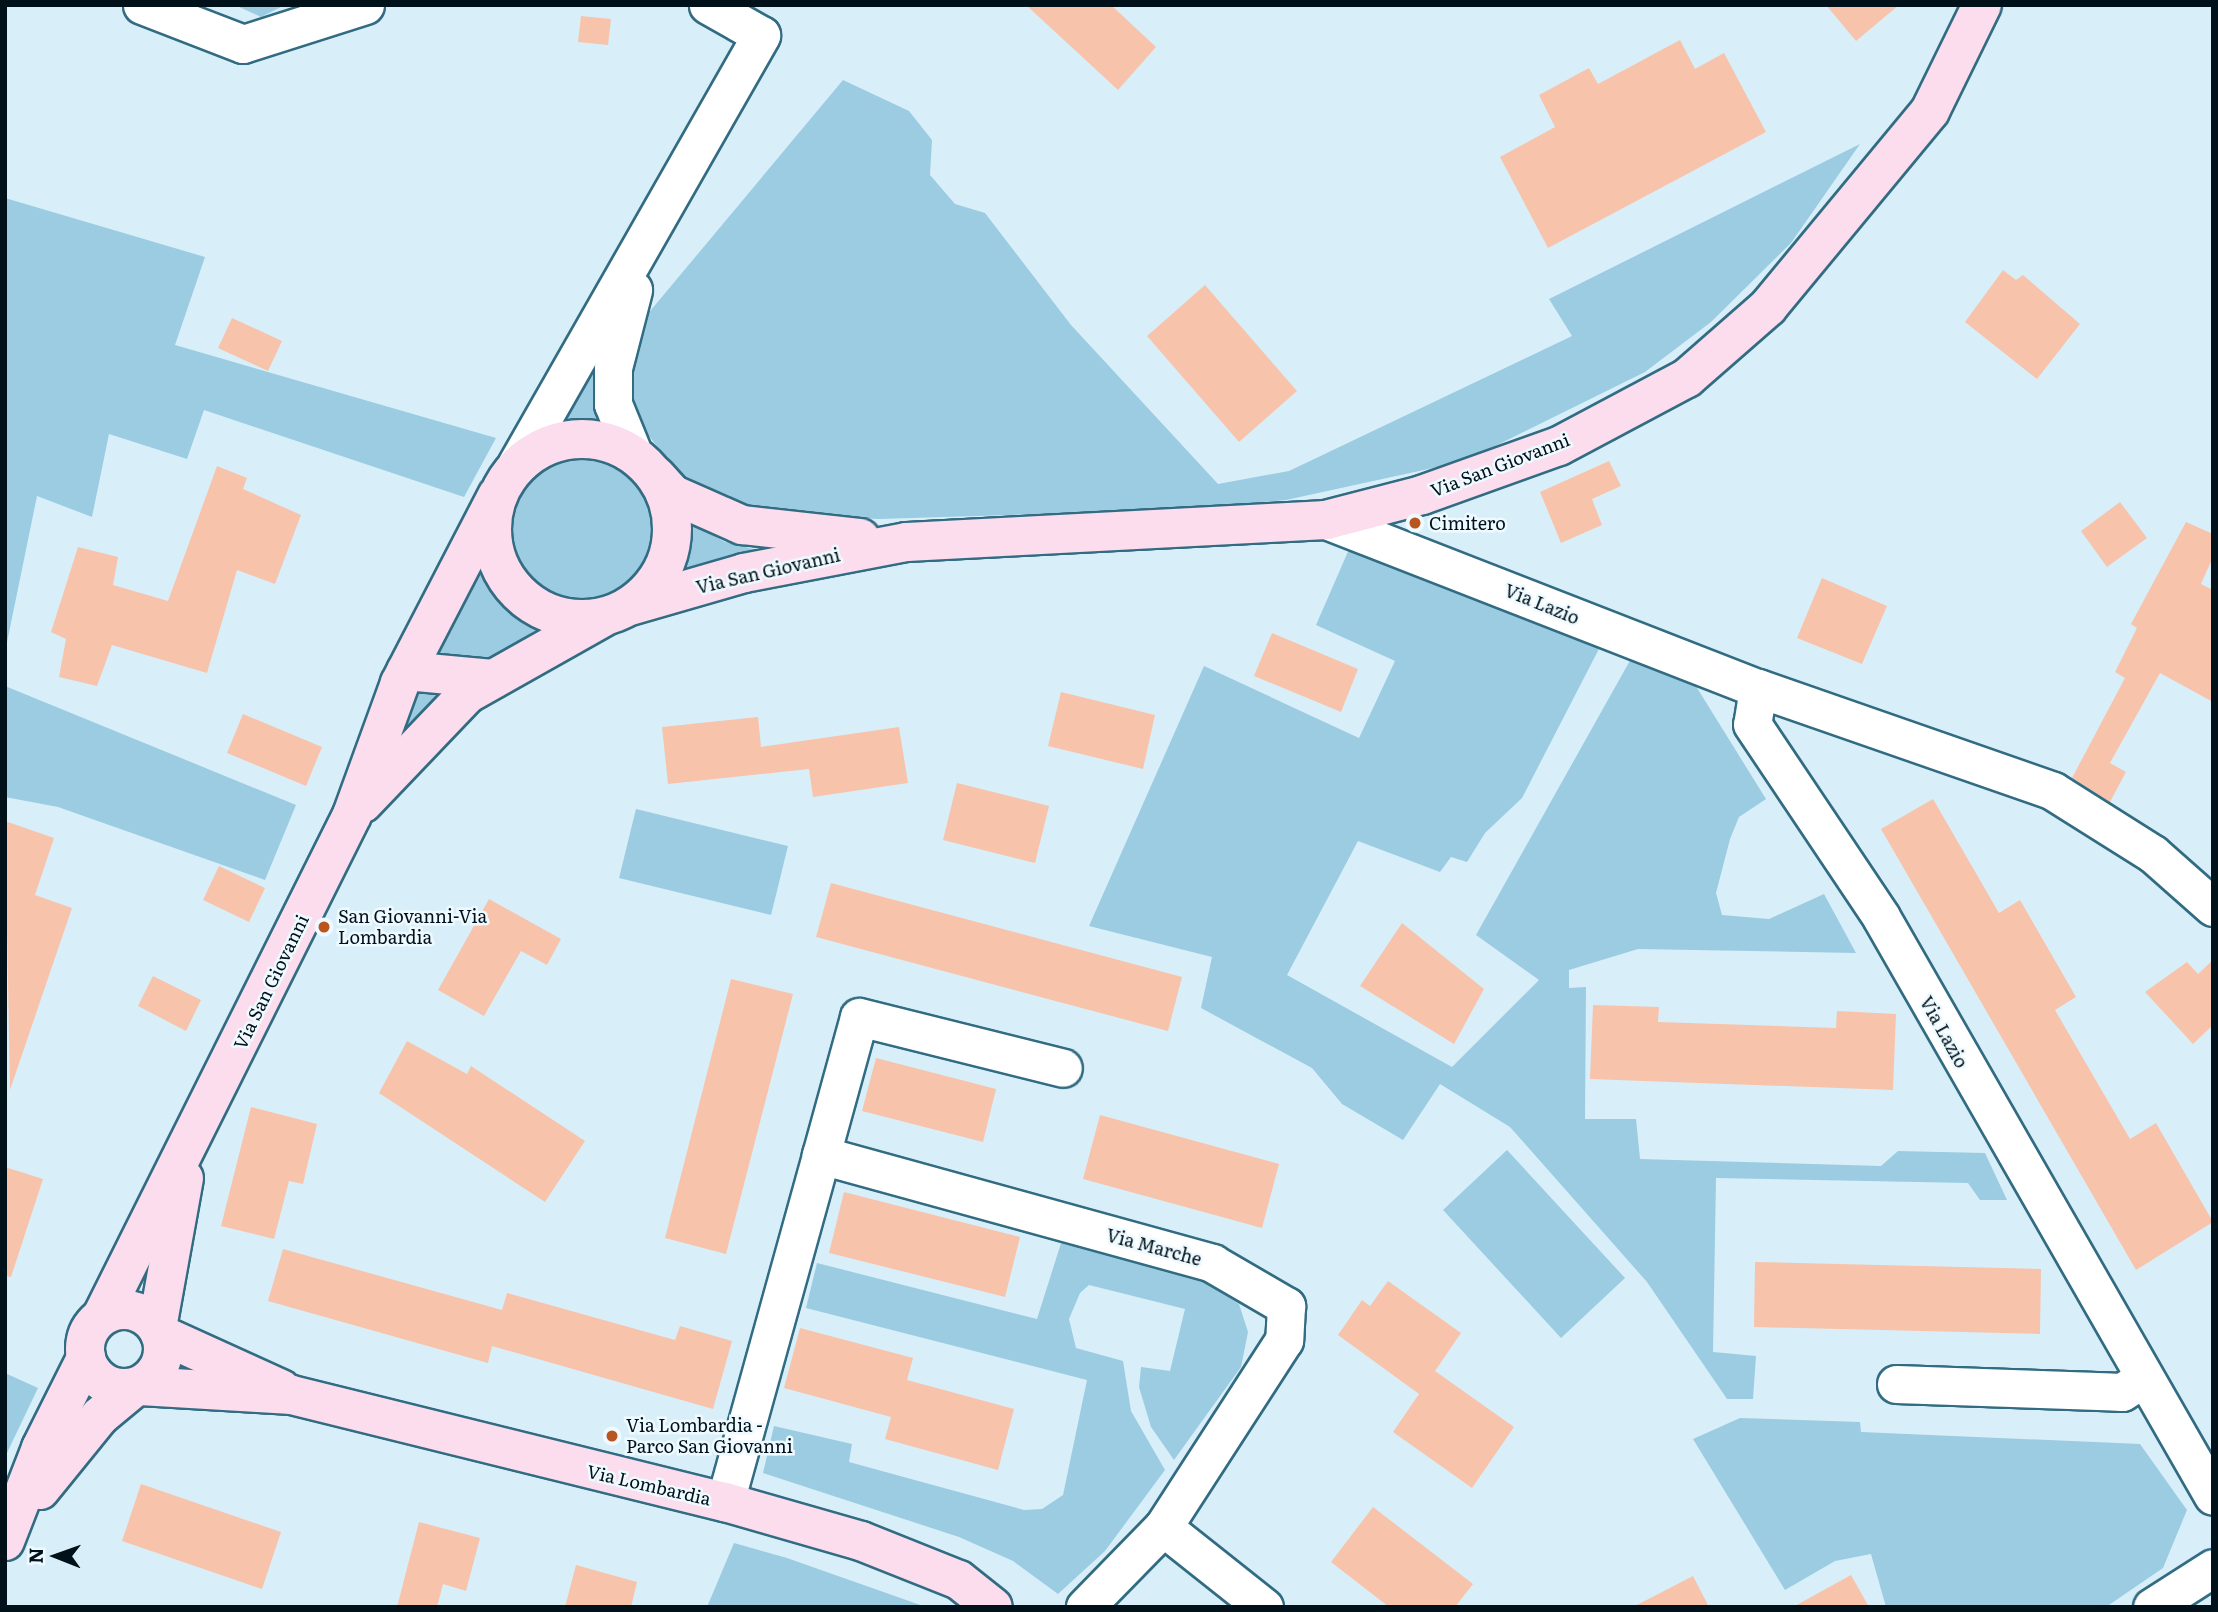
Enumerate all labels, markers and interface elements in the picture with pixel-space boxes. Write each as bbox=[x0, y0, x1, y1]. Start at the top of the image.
street label: Via San Giovanni bbox=[1427, 429, 1573, 501]
place label: Cimitero bbox=[1429, 512, 1506, 534]
marker: Cimitero bbox=[1407, 515, 1423, 531]
street label: Via San Giovanni bbox=[694, 544, 842, 598]
street label: Via Lazio bbox=[1501, 579, 1583, 629]
place label: San Giovanni-Via Lombardia bbox=[338, 906, 487, 948]
street label: Via San Giovanni bbox=[229, 911, 313, 1053]
marker: San Giovanni-Via Lombardia bbox=[316, 919, 332, 935]
street label: Via Lazio bbox=[1915, 992, 1973, 1072]
street label: Via Marche bbox=[1104, 1224, 1204, 1270]
place label: Via Lombardia - Parco San Giovanni bbox=[626, 1415, 793, 1458]
marker: Via Lombardia - Parco San Giovanni bbox=[604, 1428, 620, 1444]
street label: Via Lombardia bbox=[585, 1460, 713, 1510]
north arrow bbox=[21, 1521, 91, 1591]
text: N bbox=[21, 1547, 49, 1564]

